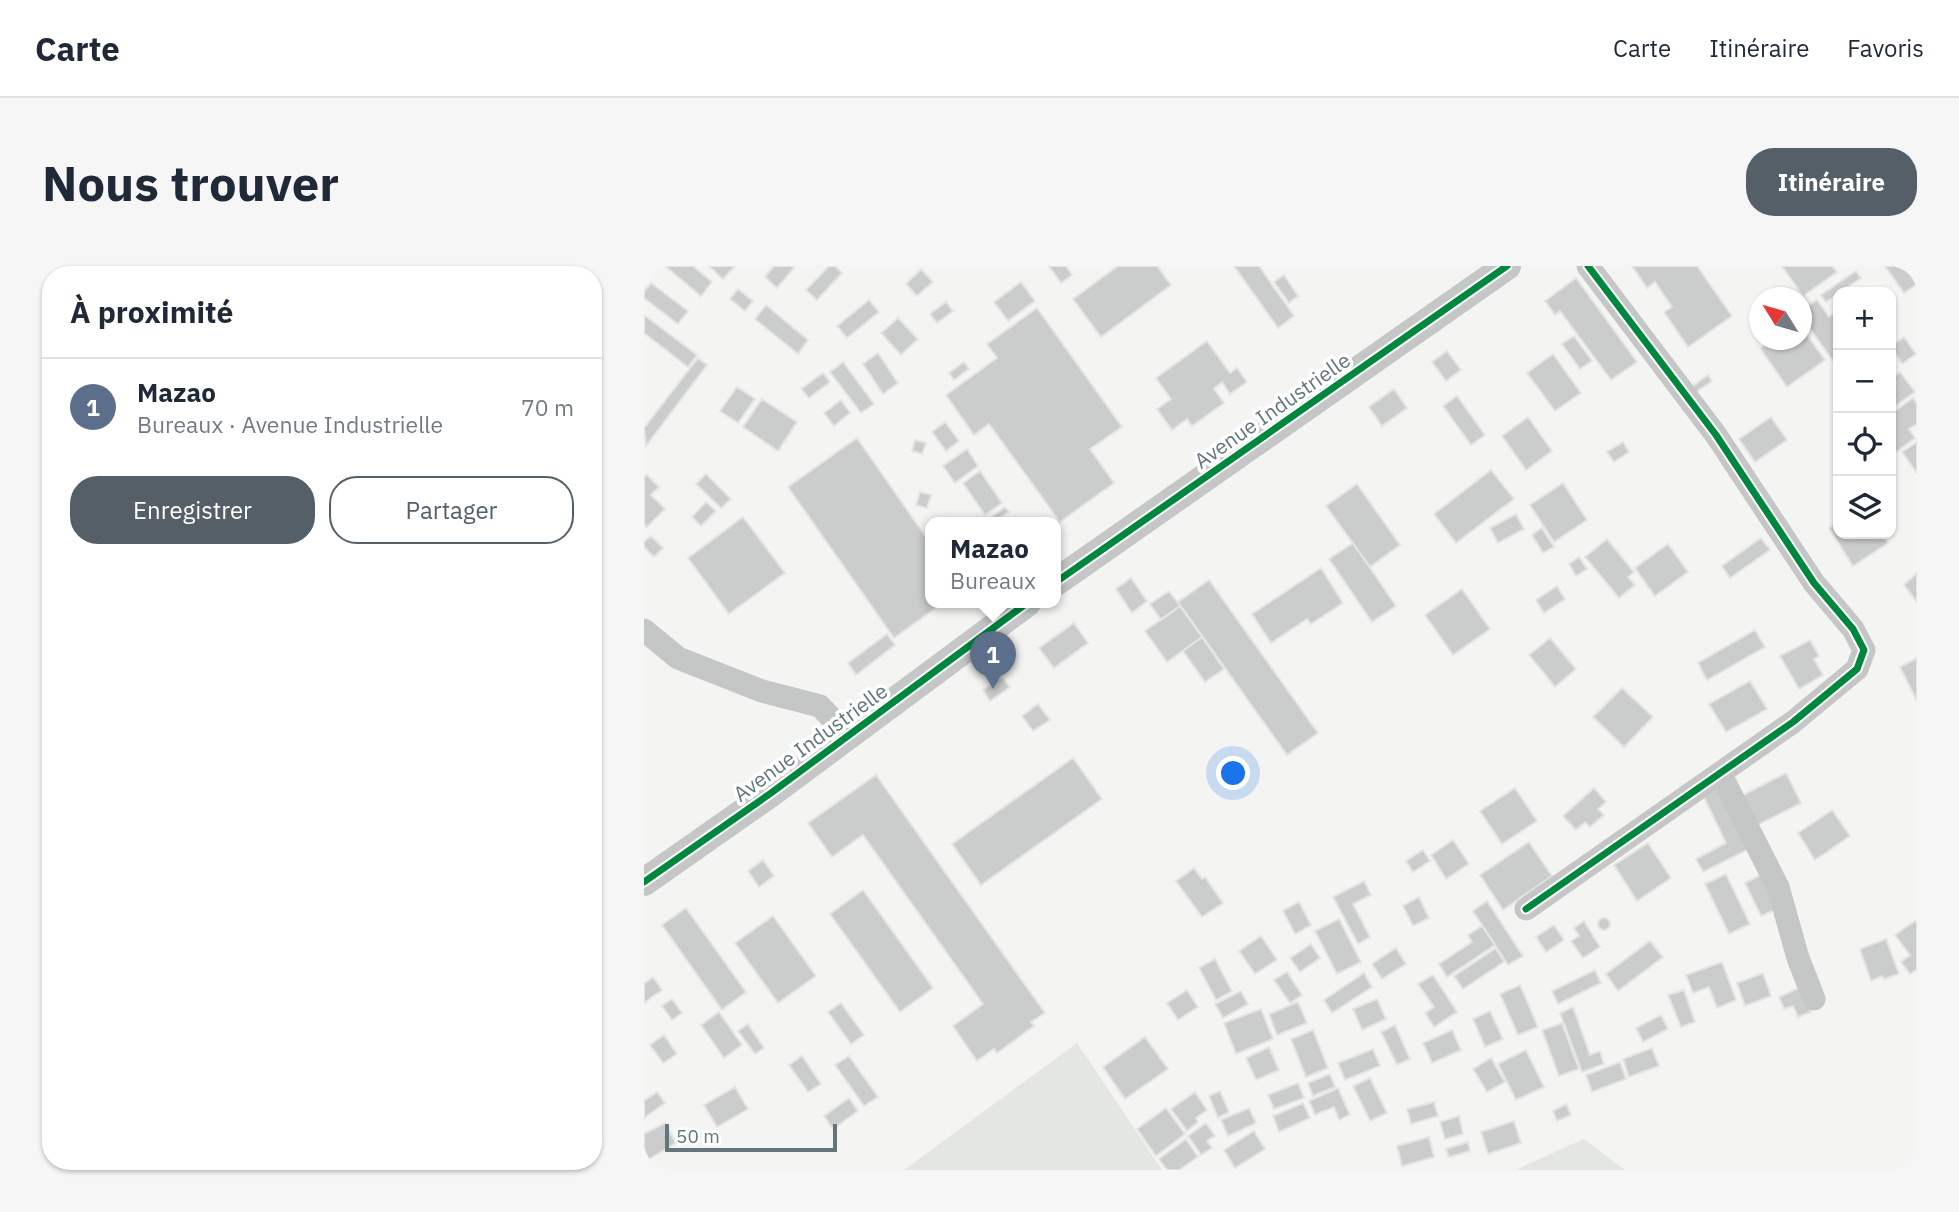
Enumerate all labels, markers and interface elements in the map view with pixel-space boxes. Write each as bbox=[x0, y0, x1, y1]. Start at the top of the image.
text: Carte bbox=[35, 27, 120, 70]
text: Carte bbox=[1613, 32, 1671, 64]
text: Itinéraire bbox=[1709, 32, 1809, 64]
text: Favoris bbox=[1847, 32, 1924, 64]
button: Itinéraire bbox=[1746, 148, 1917, 216]
text: Nous trouver bbox=[42, 151, 339, 214]
north arrow bbox=[1749, 287, 1812, 350]
map controls bbox=[1833, 287, 1896, 539]
button: + bbox=[1833, 287, 1896, 350]
text: À proximité bbox=[70, 292, 233, 331]
street label: Avenue Industrielle bbox=[1188, 346, 1356, 474]
button: − bbox=[1833, 350, 1896, 413]
text: Mazao bbox=[137, 375, 216, 409]
text: 1 bbox=[86, 392, 100, 422]
text: 70 m bbox=[521, 392, 574, 422]
text: Bureaux · Avenue Industrielle bbox=[137, 409, 443, 439]
button: locate bbox=[1833, 413, 1896, 476]
button: Enregistrer bbox=[70, 476, 315, 544]
button: Partager bbox=[329, 476, 574, 544]
button: layers bbox=[1833, 476, 1896, 539]
popup bbox=[925, 517, 1061, 608]
text: Mazao bbox=[950, 531, 1029, 565]
text: Bureaux bbox=[950, 565, 1036, 595]
pin: 1 bbox=[970, 631, 1016, 689]
street label: Avenue Industrielle bbox=[727, 677, 893, 807]
your location bbox=[1216, 756, 1250, 790]
scale bar bbox=[665, 1121, 836, 1153]
text: 50 m bbox=[676, 1124, 720, 1148]

